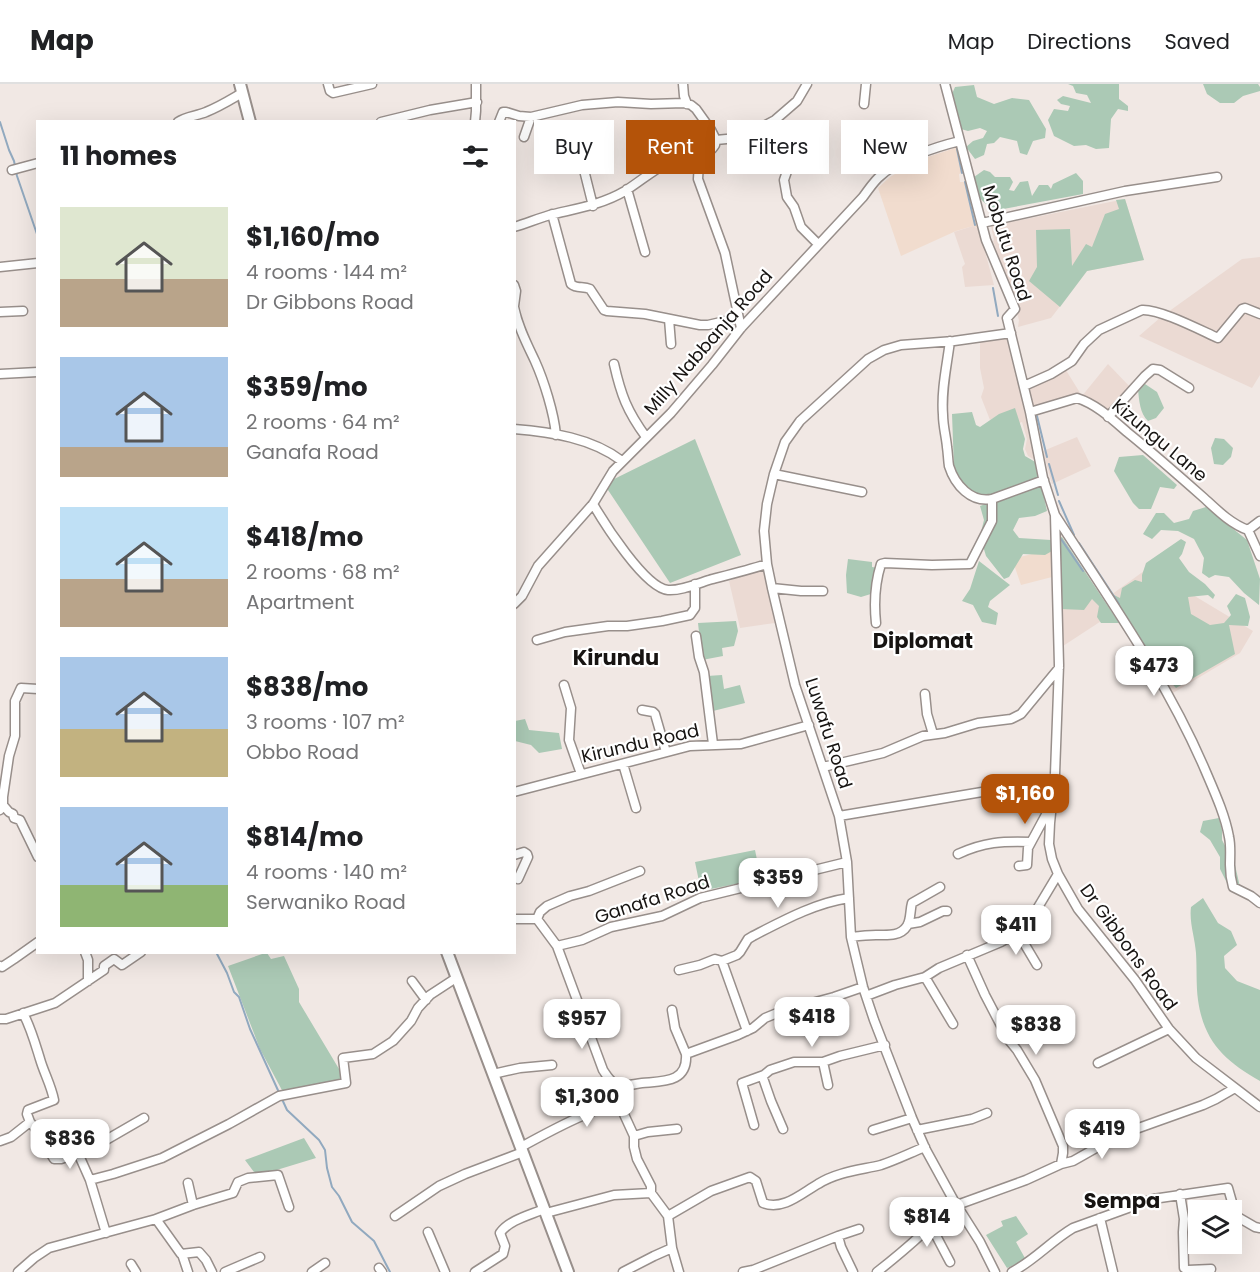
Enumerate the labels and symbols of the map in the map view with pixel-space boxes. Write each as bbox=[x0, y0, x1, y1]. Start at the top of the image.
street label: Mobutu Road bbox=[977, 182, 1037, 304]
street label: Milly Nabbanja Road bbox=[638, 264, 778, 420]
street label: Kizungu Lane bbox=[1107, 393, 1213, 487]
district label: Diplomat bbox=[873, 626, 973, 655]
district label: Kirundu bbox=[573, 643, 659, 672]
pin: $473 bbox=[1118, 646, 1190, 697]
street label: Luwafu Road bbox=[799, 674, 859, 792]
street label: Kirundu Road bbox=[579, 717, 701, 769]
pin: $1,160 bbox=[976, 774, 1074, 825]
pin: $359 bbox=[742, 858, 814, 909]
street label: Ganafa Road bbox=[591, 869, 713, 929]
street label: Dr Gibbons Road bbox=[1074, 879, 1184, 1015]
pin: $411 bbox=[980, 905, 1052, 956]
pin: $418 bbox=[776, 997, 848, 1048]
pin: $957 bbox=[546, 999, 618, 1050]
pin: $838 bbox=[1000, 1005, 1072, 1056]
pin: $1,300 bbox=[538, 1077, 636, 1128]
pin: $419 bbox=[1066, 1109, 1138, 1160]
pin: $836 bbox=[34, 1119, 106, 1170]
district label: Sempa bbox=[1084, 1186, 1160, 1215]
pin: $814 bbox=[891, 1197, 963, 1248]

